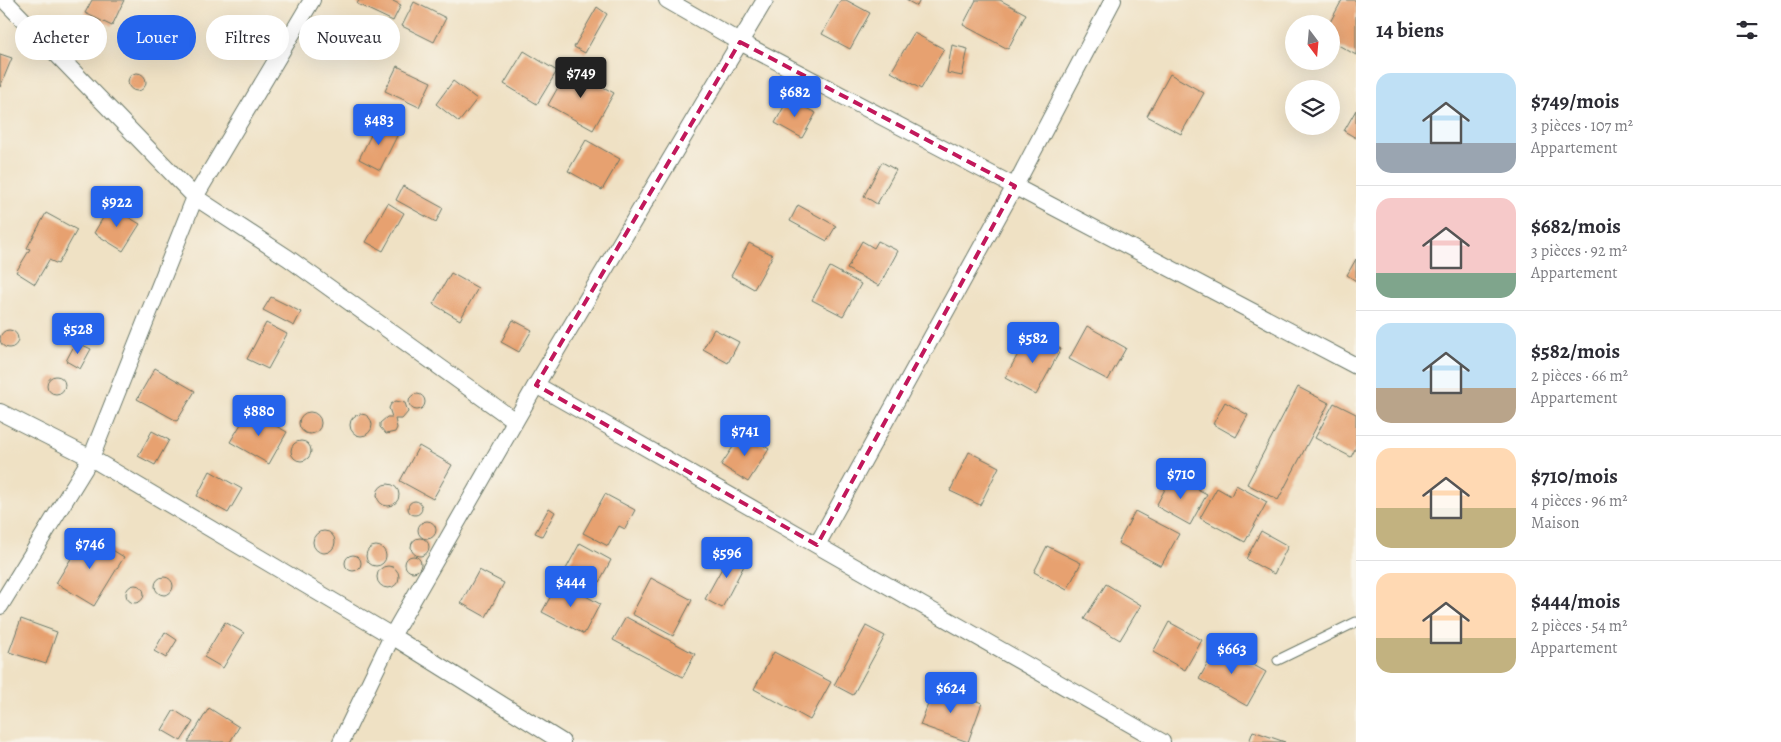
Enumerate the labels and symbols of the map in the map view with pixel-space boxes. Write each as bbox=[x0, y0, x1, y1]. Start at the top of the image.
north arrow bbox=[1285, 15, 1340, 70]
pin: $749 bbox=[551, 56, 611, 99]
pin: $682 bbox=[765, 76, 825, 118]
pin: $483 bbox=[349, 104, 409, 146]
pin: $922 bbox=[87, 186, 147, 228]
pin: $528 bbox=[48, 312, 108, 355]
pin: $582 bbox=[1003, 322, 1063, 364]
pin: $880 bbox=[229, 394, 289, 437]
pin: $741 bbox=[715, 414, 775, 457]
pin: $710 bbox=[1151, 458, 1211, 500]
pin: $746 bbox=[60, 528, 120, 570]
pin: $596 bbox=[697, 536, 757, 579]
pin: $444 bbox=[541, 566, 601, 608]
pin: $663 bbox=[1202, 632, 1262, 675]
pin: $624 bbox=[921, 672, 981, 714]

